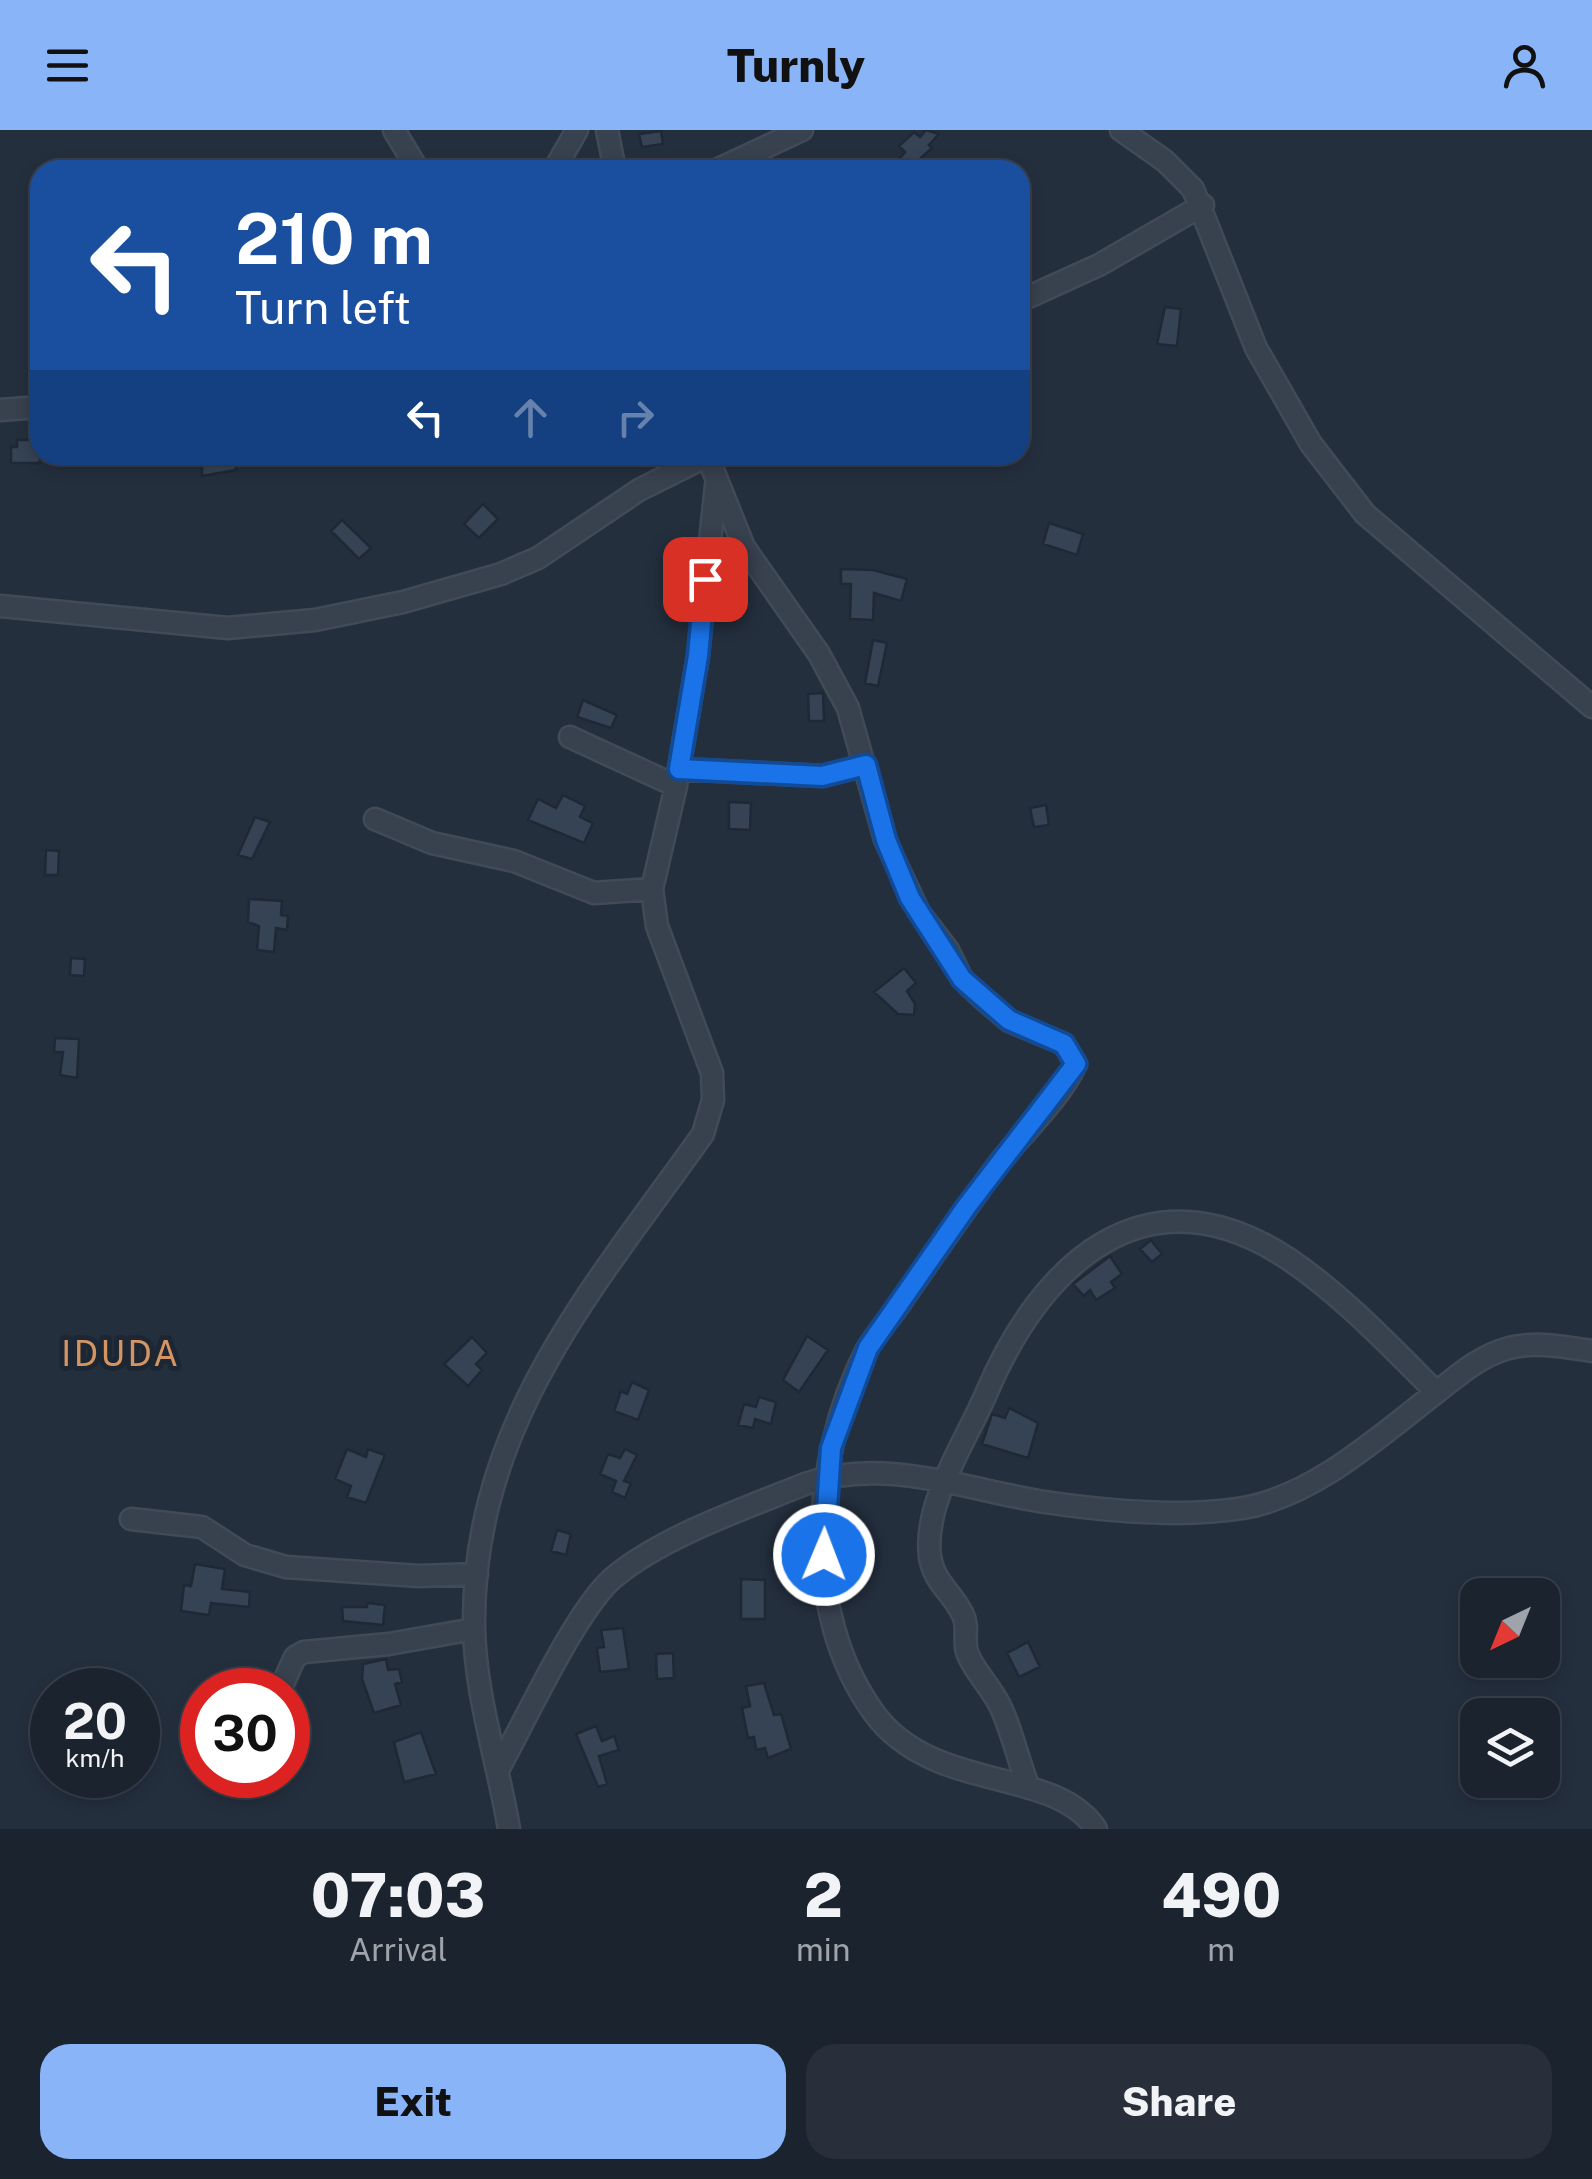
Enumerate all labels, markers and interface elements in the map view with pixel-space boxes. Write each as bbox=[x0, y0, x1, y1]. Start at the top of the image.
icon: menu bbox=[40, 38, 95, 93]
icon: person bbox=[1497, 38, 1552, 93]
text: Turnly bbox=[727, 39, 865, 92]
text: 210 m bbox=[235, 197, 433, 280]
icon: left bbox=[70, 200, 200, 330]
text: Turn left bbox=[235, 281, 411, 334]
icon: left bbox=[398, 390, 453, 445]
icon: ahead bbox=[503, 390, 558, 445]
icon: right bbox=[608, 390, 663, 445]
pin bbox=[663, 537, 748, 622]
icon: arrive bbox=[678, 552, 733, 607]
district label: IDUDA bbox=[61, 1333, 181, 1374]
position arrow bbox=[772, 1503, 876, 1607]
north arrow bbox=[1460, 1578, 1560, 1678]
map controls bbox=[1460, 1578, 1560, 1798]
speed limit sign: 30 bbox=[180, 1668, 310, 1798]
text: 20 bbox=[63, 1691, 127, 1750]
button: layers bbox=[1460, 1698, 1560, 1798]
text: km/h bbox=[66, 1743, 124, 1773]
text: 07:03 bbox=[311, 1860, 485, 1931]
text: 2 bbox=[804, 1860, 843, 1931]
text: 490 bbox=[1161, 1860, 1281, 1931]
text: Arrival bbox=[349, 1931, 447, 1968]
text: min bbox=[796, 1931, 850, 1968]
text: m bbox=[1207, 1931, 1235, 1968]
button: Exit bbox=[40, 2044, 786, 2159]
button: Share bbox=[806, 2044, 1552, 2159]

